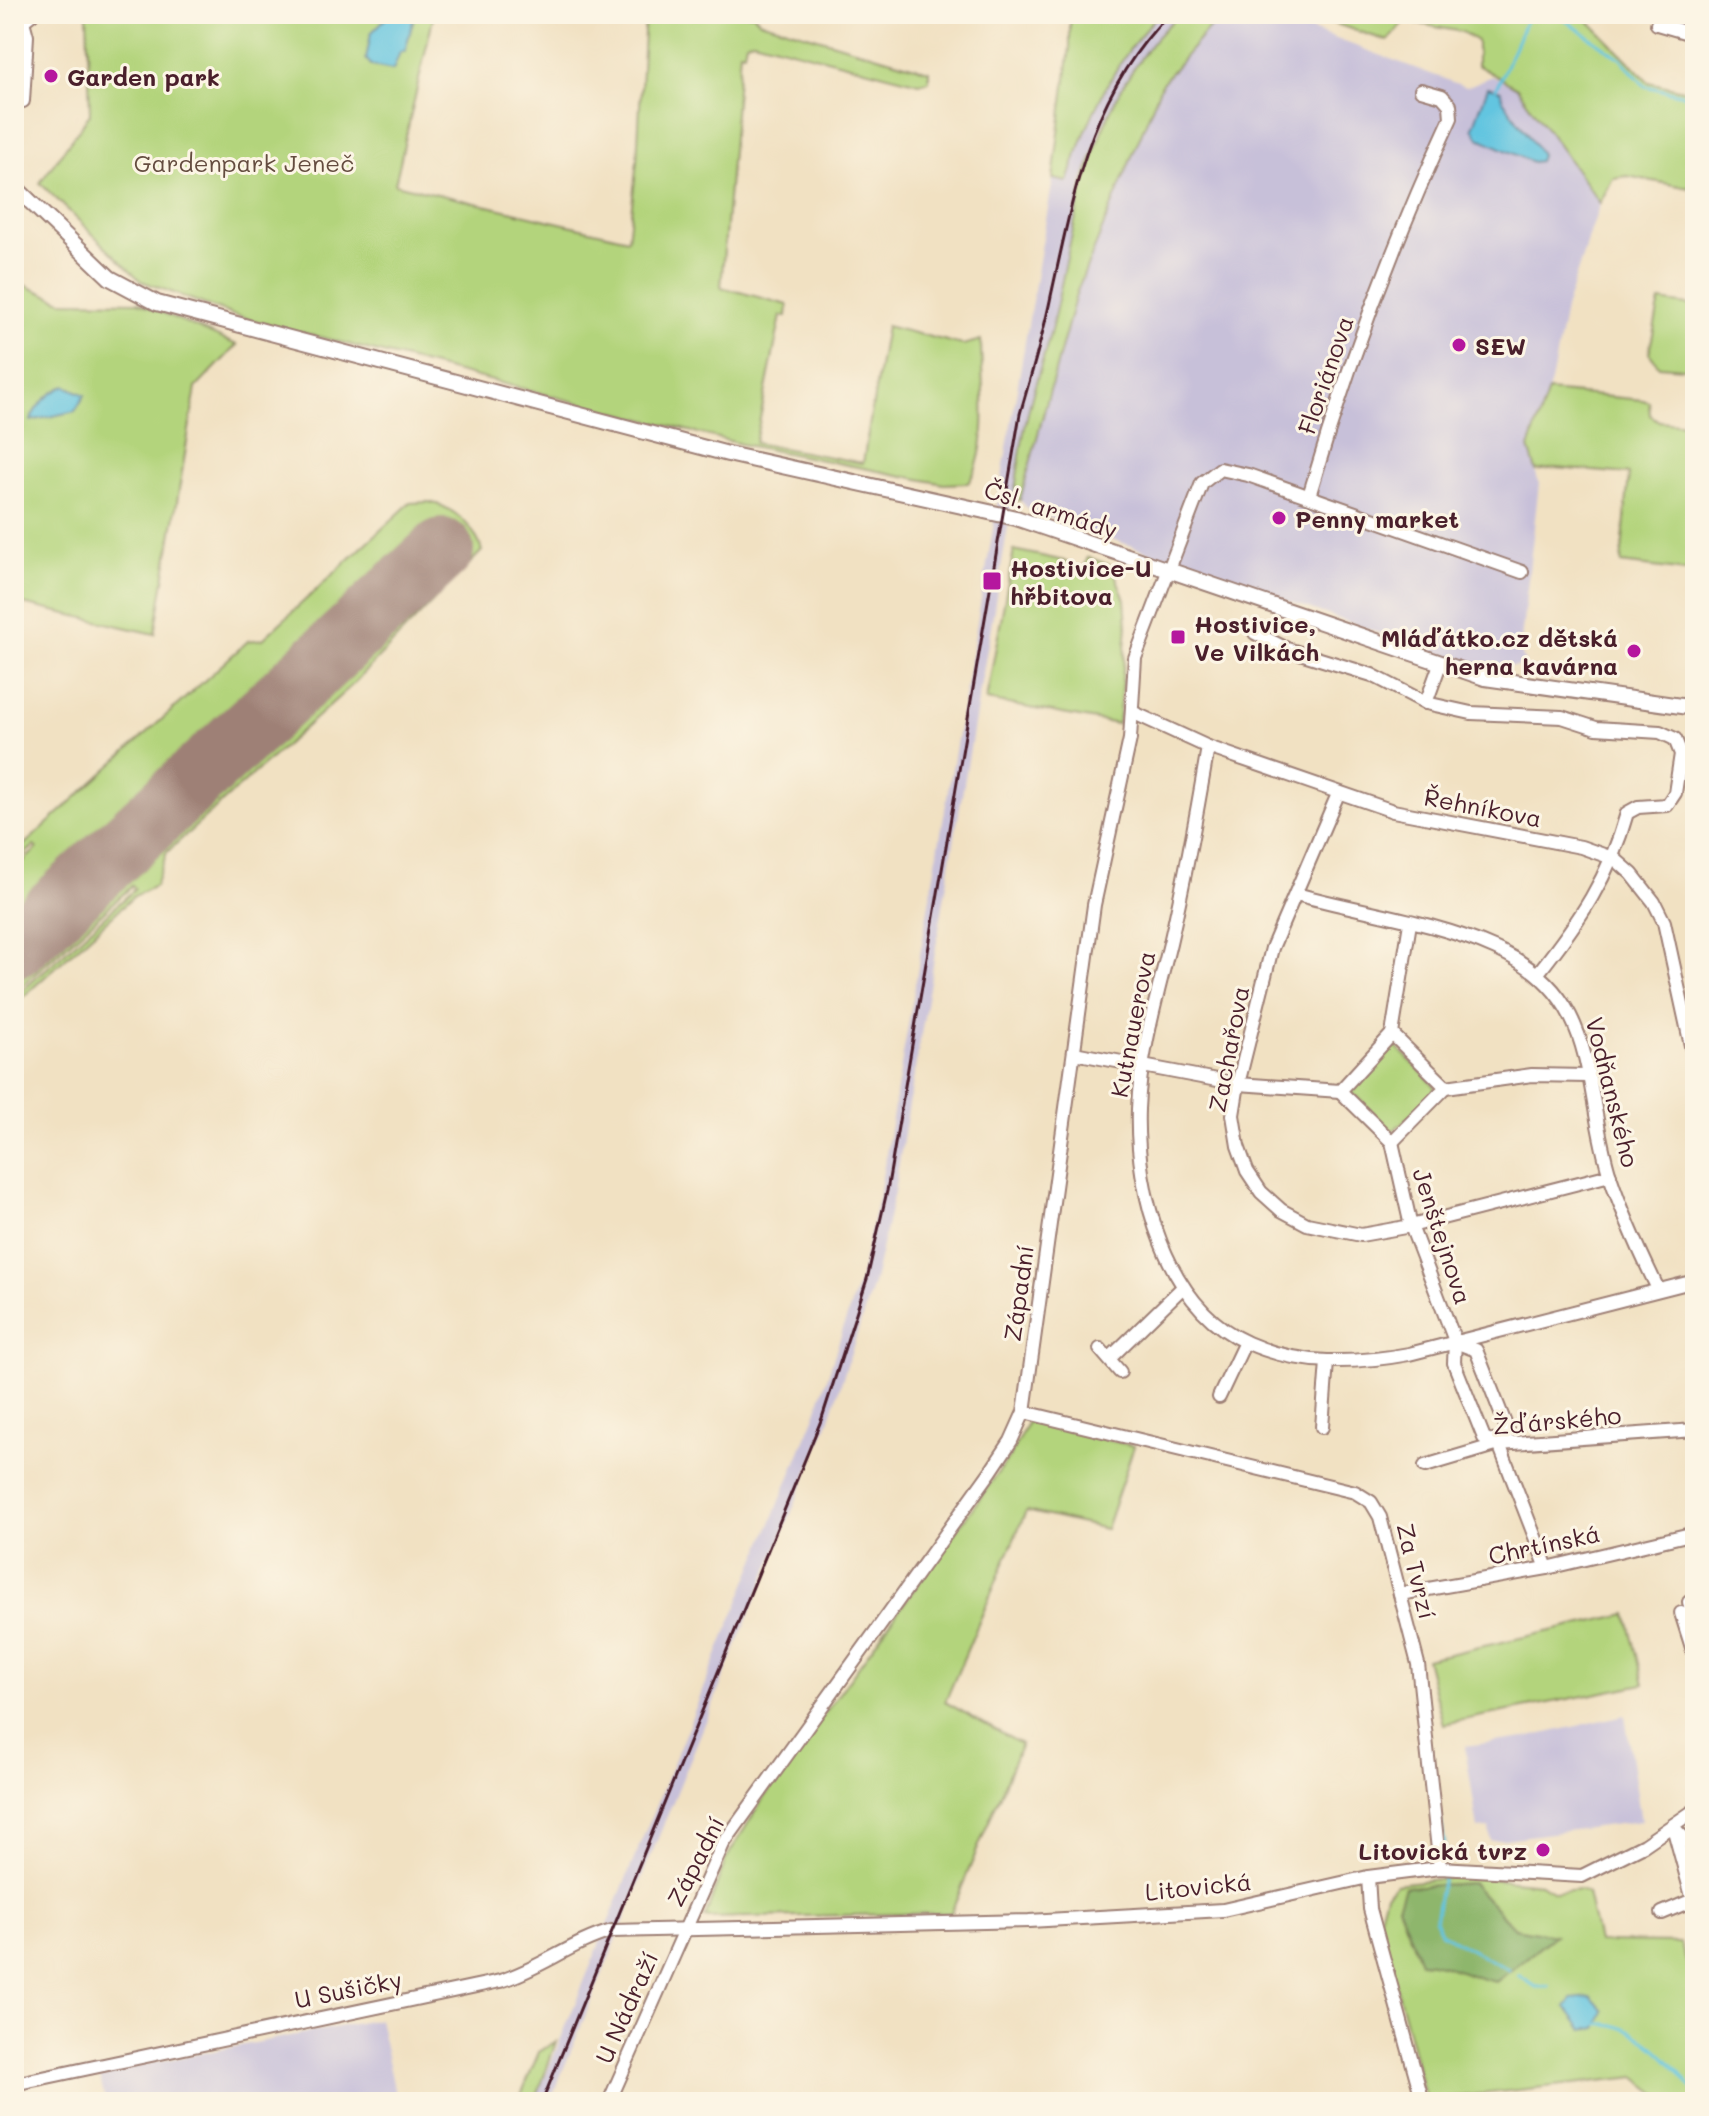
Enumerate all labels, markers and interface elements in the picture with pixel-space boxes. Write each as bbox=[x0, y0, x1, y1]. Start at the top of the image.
place label: Garden park bbox=[67, 61, 220, 92]
marker: Garden park bbox=[42, 67, 60, 85]
park label: Gardenpark Jeneč bbox=[134, 147, 354, 178]
street label: Floriánova bbox=[1290, 312, 1360, 438]
place label: SEW bbox=[1475, 330, 1526, 361]
marker: SEW bbox=[1450, 336, 1468, 354]
street label: Čsl. armády bbox=[980, 473, 1122, 545]
place label: Penny market bbox=[1295, 503, 1459, 534]
marker: Penny market bbox=[1270, 509, 1288, 527]
place label: Hostivice-U hřbitova bbox=[1010, 552, 1152, 611]
marker: Hostivice-U hřbitova bbox=[981, 570, 1003, 592]
place label: Hostivice, Ve Vilkách bbox=[1194, 608, 1319, 667]
place label: Mláďátko.cz dětská herna kavárna bbox=[1381, 622, 1618, 681]
marker: Hostivice, Ve Vilkách bbox=[1169, 628, 1187, 646]
marker: Mláďátko.cz dětská herna kavárna bbox=[1625, 642, 1643, 660]
street label: Řehníkova bbox=[1422, 780, 1544, 834]
street label: Kutnauerova bbox=[1103, 948, 1161, 1100]
street label: Zachařova bbox=[1201, 983, 1255, 1115]
street label: Vodňanského bbox=[1579, 1014, 1647, 1170]
street label: Jenštejnova bbox=[1406, 1164, 1480, 1308]
street label: Západní bbox=[996, 1243, 1040, 1343]
street label: Žďárského bbox=[1492, 1399, 1622, 1441]
street label: Chrtínská bbox=[1485, 1517, 1603, 1571]
street label: Za Tvrzí bbox=[1390, 1520, 1444, 1622]
street label: Západní bbox=[659, 1811, 731, 1911]
place label: Litovická tvrz bbox=[1358, 1835, 1527, 1866]
marker: Litovická tvrz bbox=[1534, 1841, 1552, 1859]
street label: Litovická bbox=[1143, 1865, 1253, 1907]
street label: U Nádraží bbox=[588, 1946, 664, 2068]
street label: U Sušičky bbox=[292, 1963, 404, 2015]

